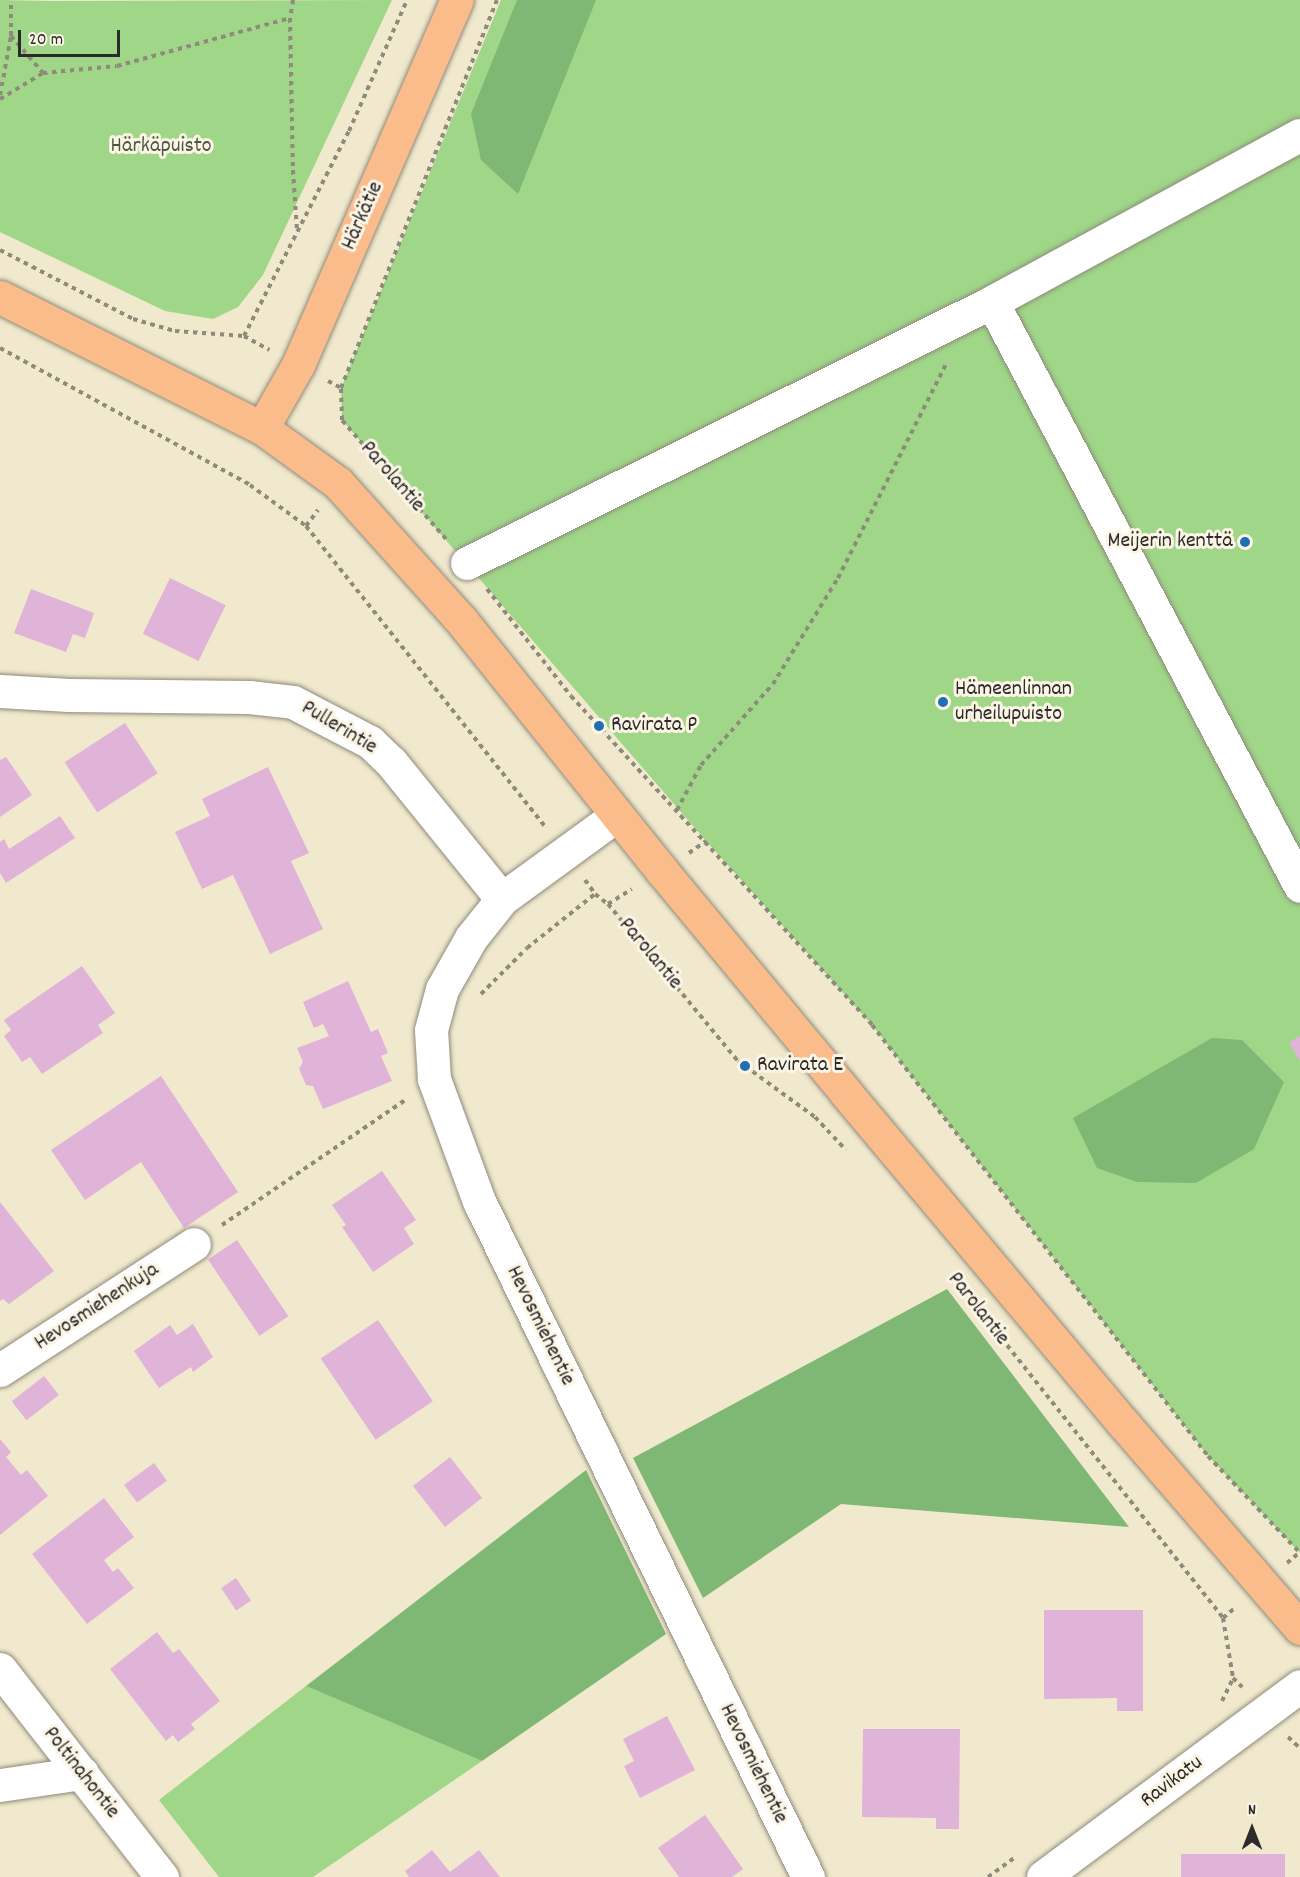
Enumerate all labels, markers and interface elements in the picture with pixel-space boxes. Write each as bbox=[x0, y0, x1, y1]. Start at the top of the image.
scale bar bbox=[21, 18, 123, 56]
text: 20 m bbox=[29, 28, 63, 53]
park label: Härkäpuisto bbox=[110, 134, 212, 160]
street label: Härkätie bbox=[336, 178, 390, 254]
street label: Parolantie bbox=[354, 436, 430, 518]
place label: Meijerin kenttä bbox=[1107, 529, 1233, 555]
marker: Meijerin kenttä bbox=[1238, 535, 1252, 549]
place label: Hämeenlinnan urheilupuisto bbox=[955, 676, 1072, 728]
street label: Pullerintie bbox=[296, 695, 382, 761]
marker: Hämeenlinnan urheilupuisto bbox=[936, 695, 950, 709]
place label: Ravirata P bbox=[611, 713, 697, 739]
marker: Ravirata P bbox=[592, 719, 606, 733]
street label: Parolantie bbox=[612, 913, 688, 995]
place label: Ravirata E bbox=[757, 1053, 843, 1079]
marker: Ravirata E bbox=[738, 1059, 752, 1073]
street label: Hevosmiehenkuja bbox=[30, 1257, 164, 1357]
street label: Hevosmiehentie bbox=[500, 1262, 580, 1390]
street label: Parolantie bbox=[941, 1267, 1015, 1351]
street label: Hevosmiehentie bbox=[713, 1700, 793, 1828]
street label: Poltinahontie bbox=[37, 1722, 125, 1824]
street label: Ravikatu bbox=[1136, 1750, 1208, 1814]
north arrow bbox=[1222, 1799, 1282, 1859]
text: N bbox=[1248, 1799, 1256, 1822]

